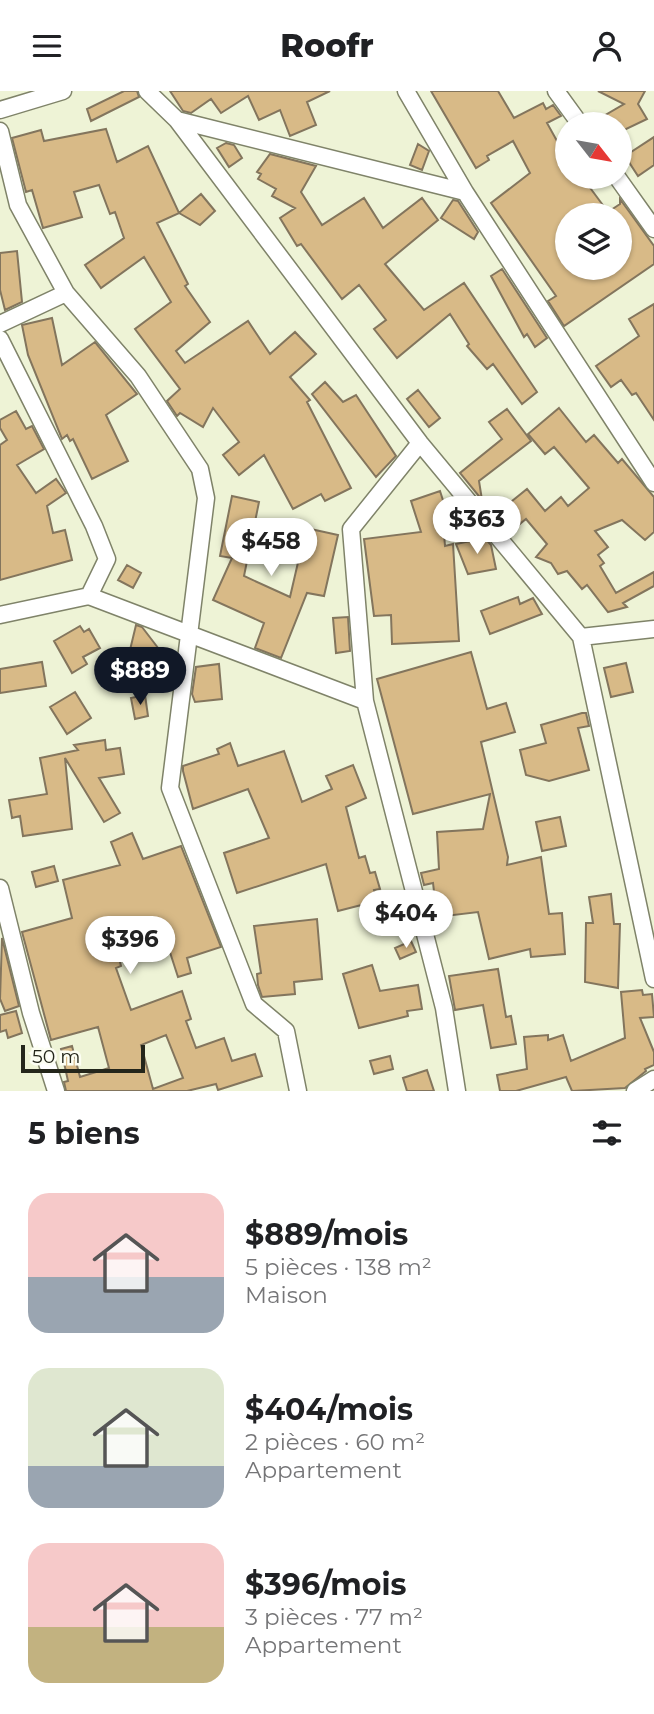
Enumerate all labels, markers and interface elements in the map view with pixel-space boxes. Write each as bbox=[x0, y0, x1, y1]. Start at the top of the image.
text: Roofr bbox=[280, 26, 374, 65]
icon: menu bbox=[28, 27, 66, 65]
icon: person bbox=[588, 27, 626, 65]
north arrow bbox=[555, 112, 632, 189]
map controls bbox=[555, 112, 632, 280]
button: layers bbox=[555, 203, 632, 280]
pin: $363 bbox=[436, 497, 518, 556]
text: $363 bbox=[449, 505, 505, 533]
pin: $458 bbox=[230, 519, 312, 578]
text: $458 bbox=[241, 527, 301, 555]
pin: $889 bbox=[99, 647, 181, 707]
text: $889 bbox=[110, 656, 170, 684]
pin: $404 bbox=[365, 891, 447, 950]
text: $404 bbox=[375, 899, 437, 927]
pin: $396 bbox=[89, 917, 171, 976]
text: $396 bbox=[101, 925, 159, 953]
scale bar bbox=[21, 1042, 145, 1074]
text: 50 m bbox=[32, 1045, 80, 1068]
icon: filters bbox=[588, 1114, 626, 1152]
text: 5 biens bbox=[28, 1115, 140, 1152]
text: $889/mois bbox=[245, 1216, 408, 1253]
icon: home bbox=[84, 1221, 168, 1305]
text: 5 pièces · 138 m² bbox=[245, 1253, 432, 1281]
text: Maison bbox=[245, 1281, 328, 1309]
text: $404/mois bbox=[245, 1391, 413, 1428]
icon: home bbox=[84, 1396, 168, 1480]
text: 2 pièces · 60 m² bbox=[245, 1428, 425, 1456]
text: Appartement bbox=[245, 1456, 402, 1484]
text: $396/mois bbox=[245, 1566, 406, 1603]
icon: home bbox=[84, 1571, 168, 1655]
text: 3 pièces · 77 m² bbox=[245, 1603, 423, 1631]
text: Appartement bbox=[245, 1631, 402, 1659]

